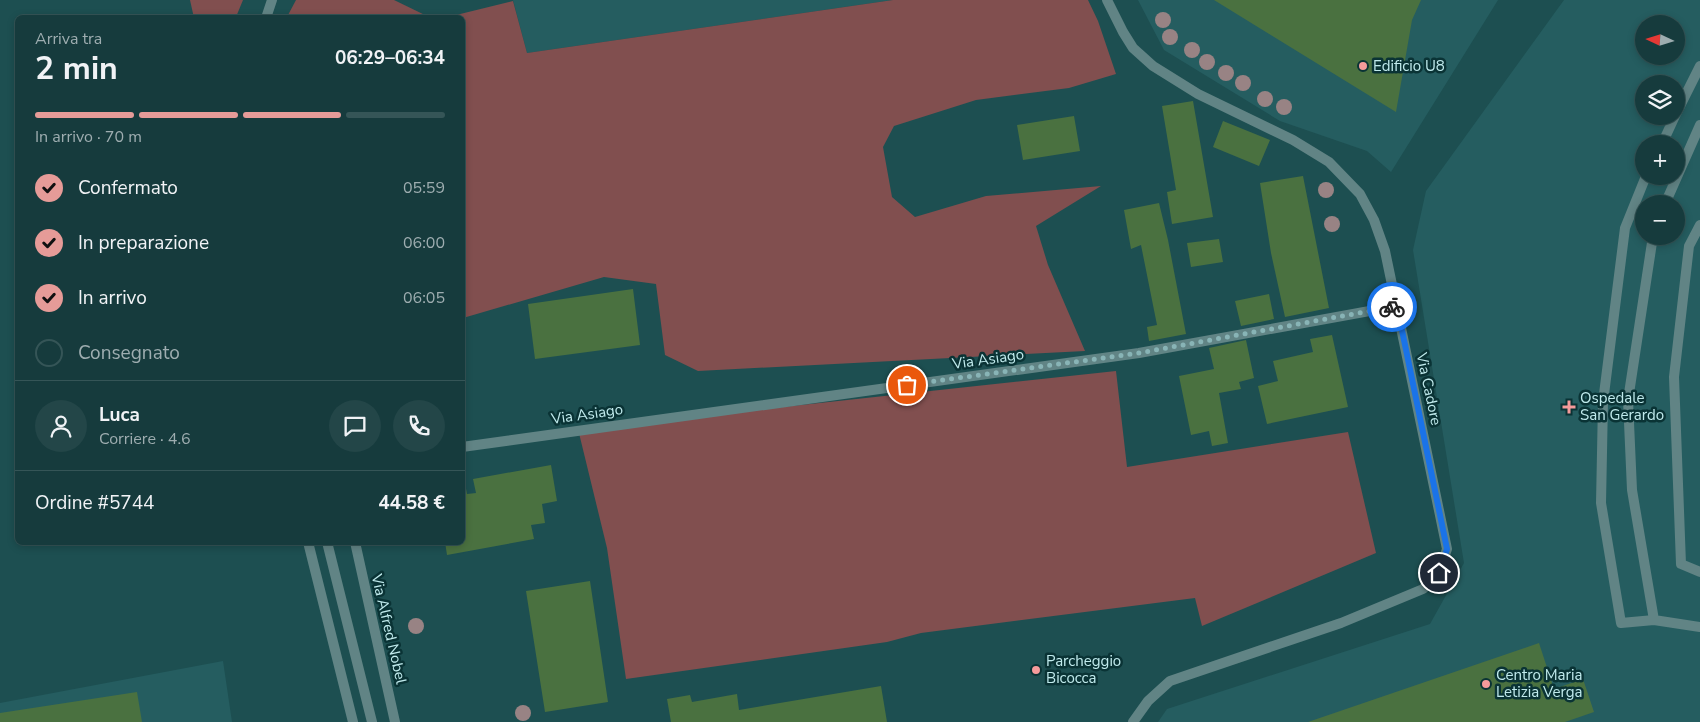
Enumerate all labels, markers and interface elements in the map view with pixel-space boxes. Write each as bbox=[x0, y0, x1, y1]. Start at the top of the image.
north arrow bbox=[1635, 15, 1685, 65]
map controls bbox=[1635, 15, 1685, 245]
text: Arriva tra bbox=[35, 28, 102, 50]
text: 06:29–06:34 bbox=[335, 45, 445, 71]
text: 2 min bbox=[35, 47, 118, 90]
place label: Edificio U8 bbox=[1373, 56, 1445, 76]
marker: Edificio U8 bbox=[1357, 60, 1369, 72]
button: layers bbox=[1635, 75, 1685, 125]
text: In arrivo · 70 m bbox=[35, 126, 142, 148]
button: + bbox=[1635, 135, 1685, 185]
icon: check bbox=[35, 174, 63, 202]
text: Confermato bbox=[78, 175, 178, 201]
text: 05:59 bbox=[403, 177, 445, 199]
button: − bbox=[1635, 195, 1685, 245]
icon: check bbox=[35, 229, 63, 257]
text: In preparazione bbox=[78, 230, 209, 256]
text: 06:00 bbox=[403, 232, 445, 254]
courier bbox=[1367, 282, 1417, 332]
icon: check bbox=[35, 284, 63, 312]
text: In arrivo bbox=[78, 285, 147, 311]
text: 06:05 bbox=[403, 287, 445, 309]
icon: bike bbox=[1378, 293, 1406, 321]
text: Consegnato bbox=[78, 340, 180, 366]
street label: Via Asiago bbox=[950, 344, 1025, 374]
street label: Via Cadore bbox=[1411, 350, 1446, 427]
pin bbox=[886, 364, 928, 406]
icon: bag bbox=[893, 371, 921, 399]
place label: Ospedale San Gerardo bbox=[1580, 388, 1664, 425]
street label: Via Asiago bbox=[549, 399, 624, 429]
button: person bbox=[35, 400, 87, 452]
button: chat bbox=[329, 400, 381, 452]
button: phone bbox=[393, 400, 445, 452]
marker: Ospedale San Gerardo bbox=[1562, 400, 1576, 414]
text: Luca bbox=[99, 402, 140, 428]
text: Corriere · 4.6 bbox=[99, 428, 191, 450]
text: Ordine #5744 bbox=[35, 490, 155, 516]
text: 44.58 € bbox=[378, 490, 445, 516]
pin bbox=[1418, 552, 1460, 594]
icon: home bbox=[1425, 559, 1453, 587]
street label: Via Alfred Nobel bbox=[366, 571, 412, 687]
place label: Parcheggio Bicocca bbox=[1046, 651, 1121, 688]
marker: Parcheggio Bicocca bbox=[1030, 664, 1042, 676]
place label: Centro Maria Letizia Verga bbox=[1496, 665, 1582, 702]
marker: Centro Maria Letizia Verga bbox=[1480, 678, 1492, 690]

